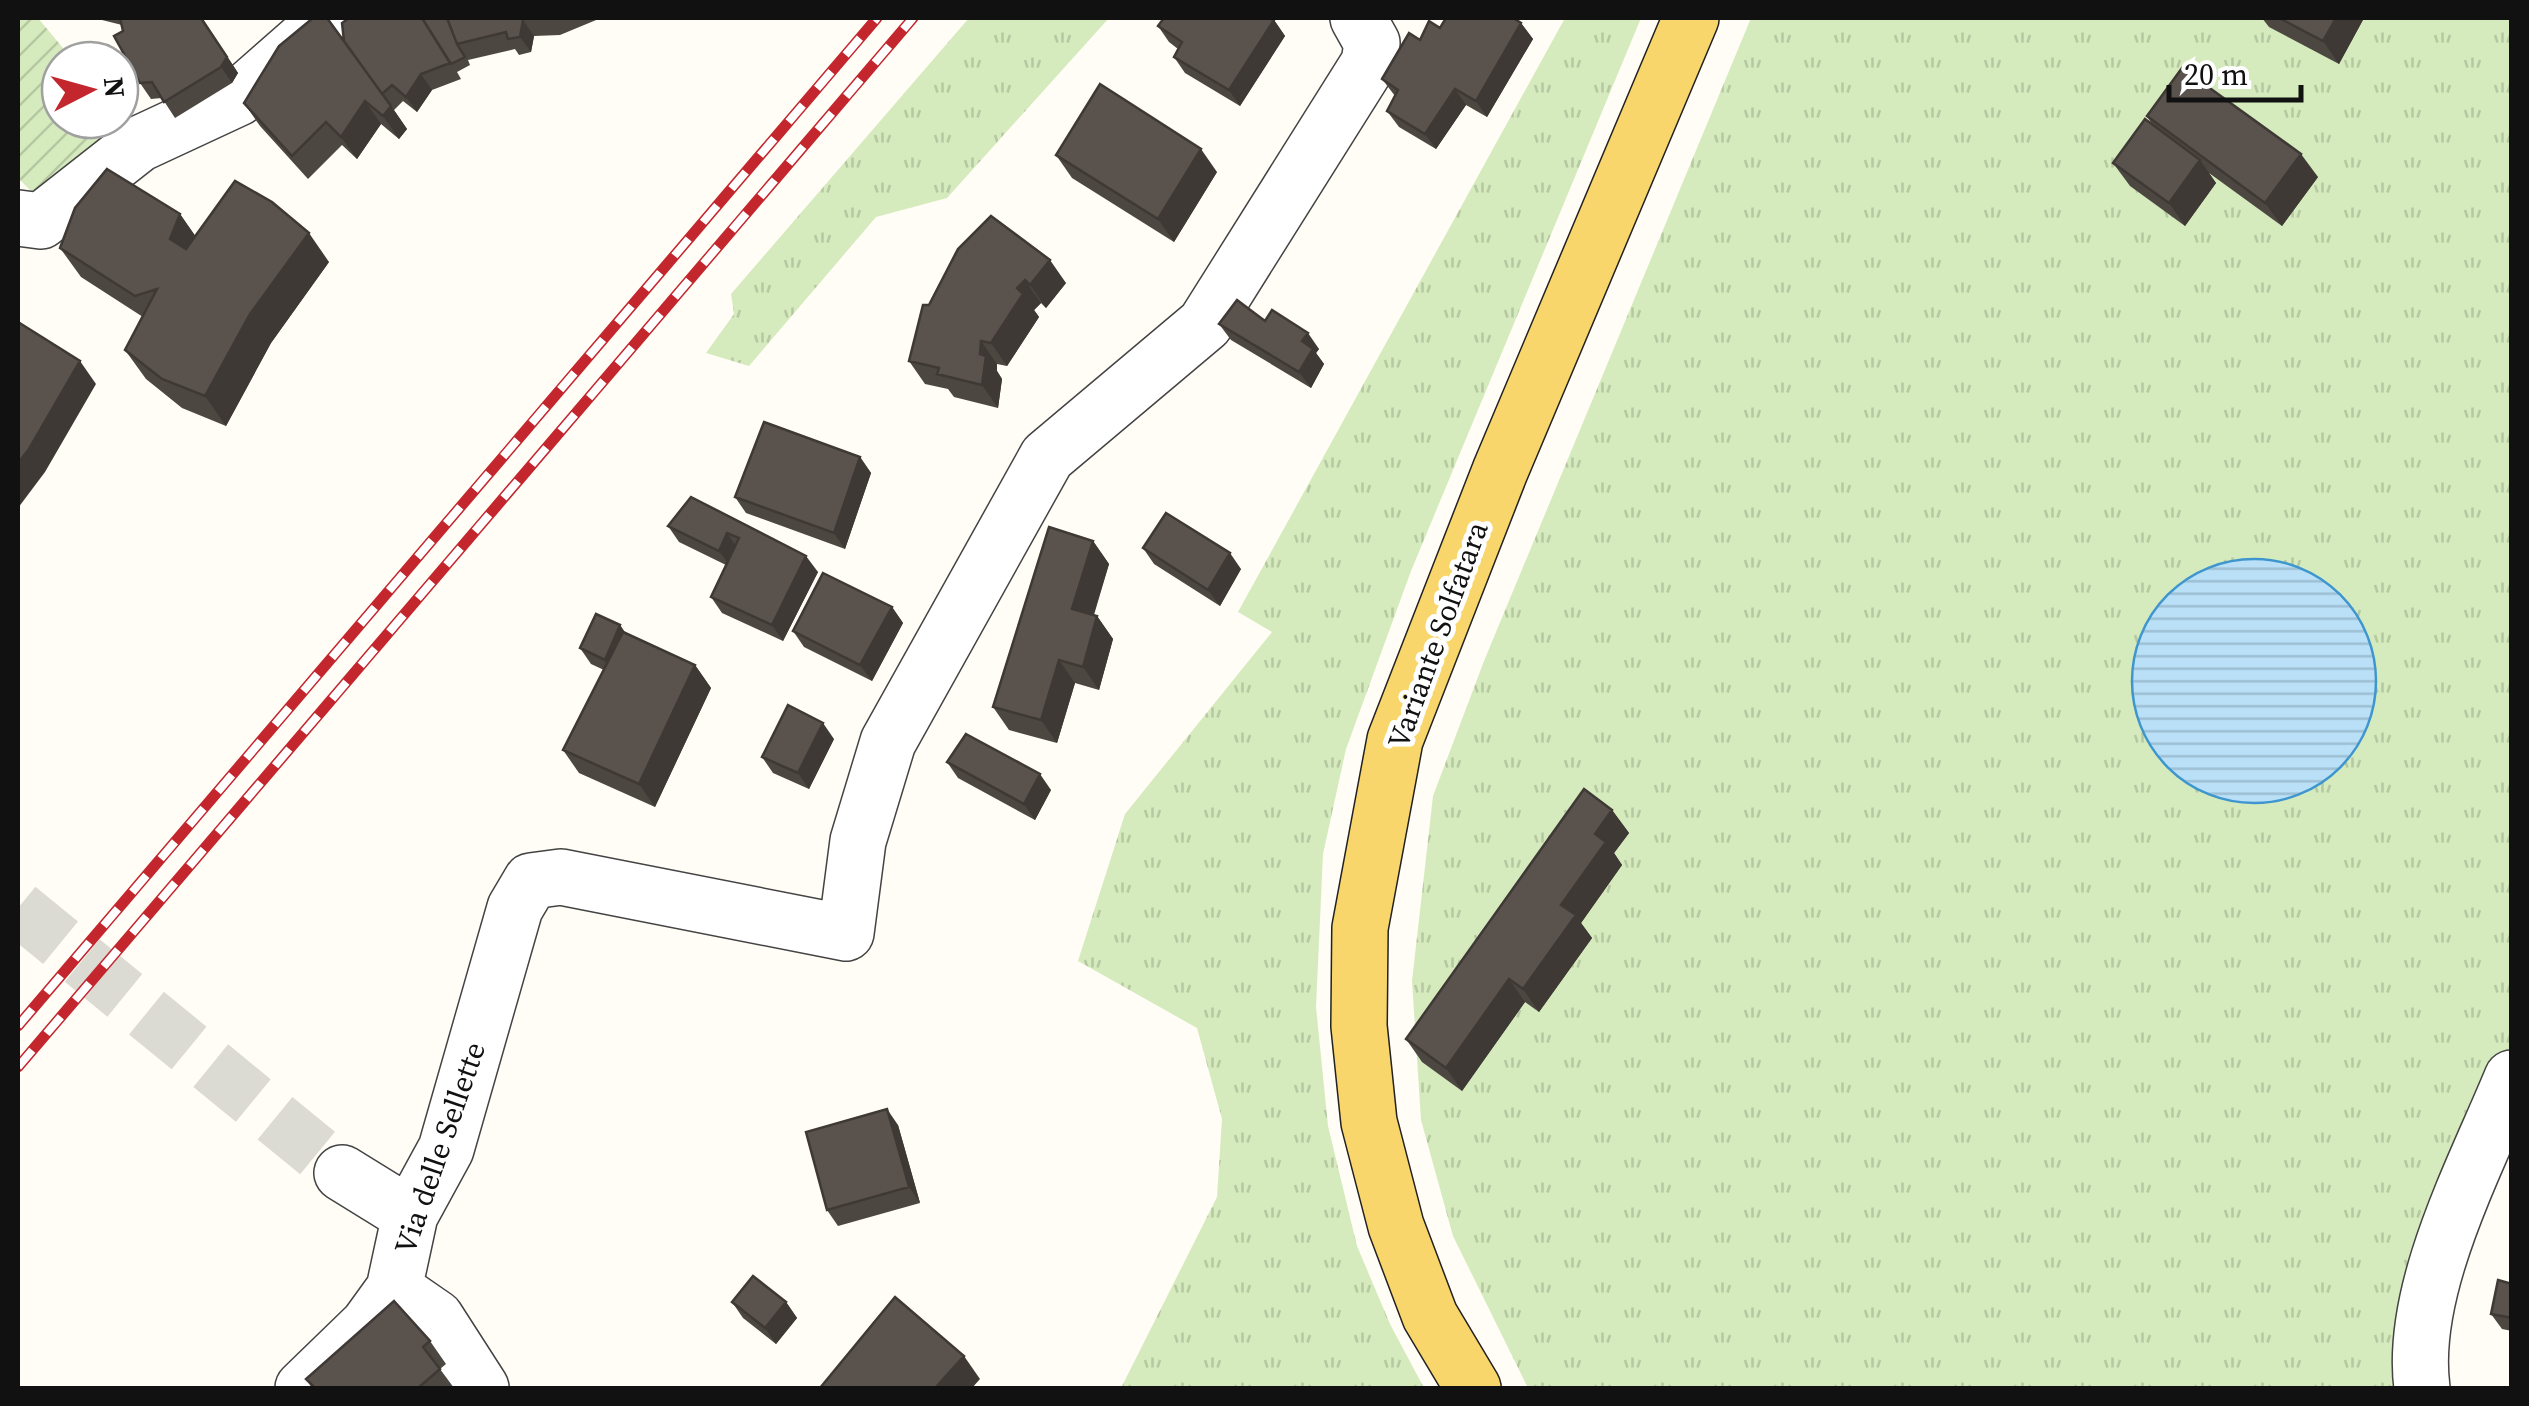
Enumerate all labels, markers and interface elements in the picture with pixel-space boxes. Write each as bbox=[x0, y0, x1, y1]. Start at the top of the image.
north arrow bbox=[40, 40, 140, 140]
scale bar bbox=[2169, 40, 2302, 102]
text: 20 m bbox=[2184, 54, 2248, 95]
text: N bbox=[95, 75, 135, 100]
street label: Variante Solfatara bbox=[1377, 515, 1498, 754]
street label: Via delle Sellette bbox=[384, 1037, 495, 1259]

